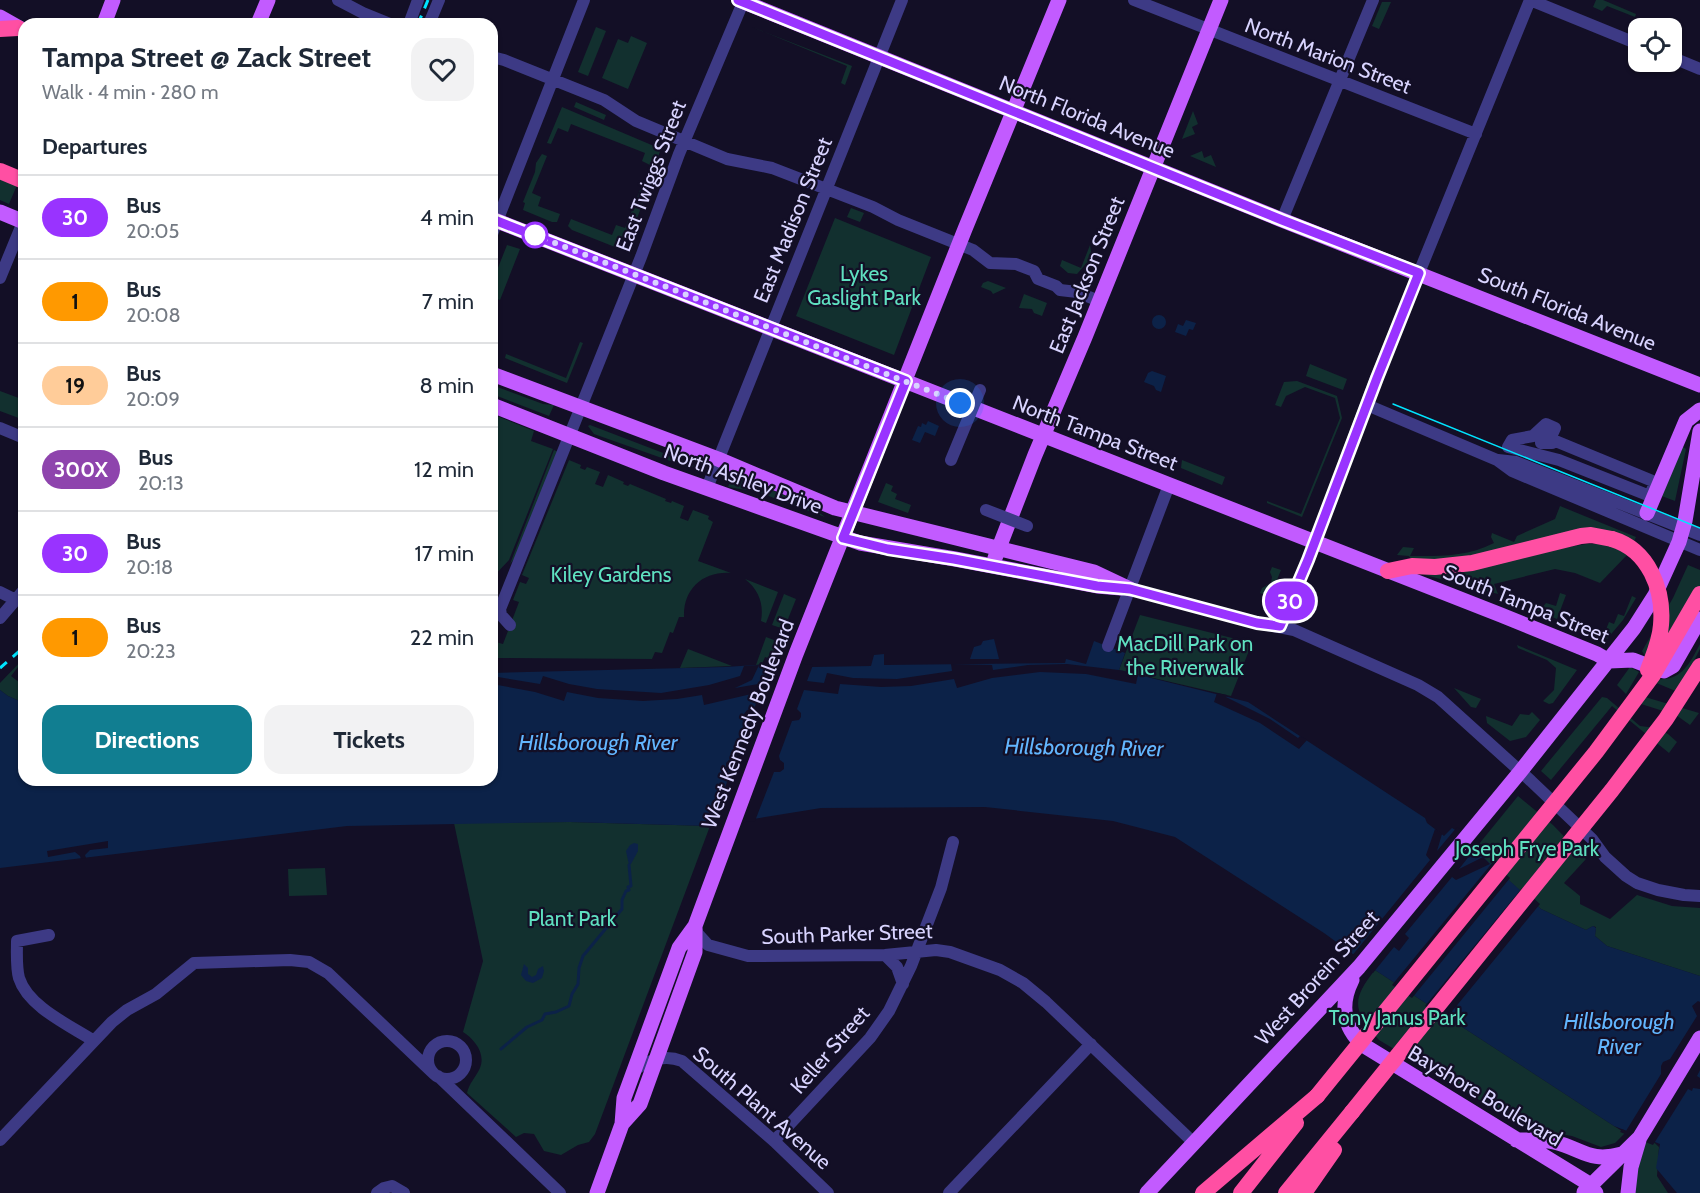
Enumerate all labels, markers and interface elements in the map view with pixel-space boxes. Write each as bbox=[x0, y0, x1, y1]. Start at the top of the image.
street label: North Marion Street bbox=[1242, 12, 1415, 99]
map controls bbox=[1628, 18, 1682, 72]
button: locate bbox=[1628, 18, 1682, 72]
button: heart bbox=[411, 38, 474, 101]
text: Tampa Street @ Zack Street bbox=[42, 40, 371, 74]
street label: North Florida Avenue bbox=[996, 70, 1179, 163]
text: Walk · 4 min · 280 m bbox=[42, 80, 219, 104]
street label: East Twiggs Street bbox=[610, 97, 691, 255]
text: Departures bbox=[42, 133, 147, 160]
street label: East Madison Street bbox=[748, 134, 837, 306]
text: Bus bbox=[126, 192, 161, 219]
street label: East Jackson Street bbox=[1044, 193, 1129, 357]
text: 4 min bbox=[420, 204, 474, 231]
text: 30 bbox=[62, 205, 88, 230]
text: 20:05 bbox=[126, 219, 179, 243]
unlabelled marker bbox=[522, 222, 548, 248]
park label: Lykes Gaslight Park bbox=[807, 261, 921, 310]
street label: South Florida Avenue bbox=[1475, 261, 1660, 356]
text: Bus bbox=[126, 276, 161, 303]
text: 7 min bbox=[422, 288, 474, 315]
text: 1 bbox=[71, 289, 79, 314]
text: 20:08 bbox=[126, 303, 181, 327]
text: Bus bbox=[126, 360, 161, 387]
text: 8 min bbox=[419, 372, 474, 399]
text: 19 bbox=[65, 373, 85, 398]
text: 20:09 bbox=[126, 387, 180, 411]
your location bbox=[945, 388, 975, 418]
street label: North Tampa Street bbox=[1009, 390, 1181, 476]
street label: North Ashley Drive bbox=[661, 438, 826, 519]
text: Bus bbox=[138, 444, 173, 471]
text: 12 min bbox=[414, 456, 474, 483]
text: 300X bbox=[54, 457, 108, 482]
text: 20:13 bbox=[138, 471, 184, 495]
text: Bus bbox=[126, 528, 161, 555]
text: 17 min bbox=[415, 540, 474, 567]
text: 30 bbox=[62, 541, 88, 566]
text: 20:18 bbox=[126, 555, 173, 579]
street label: South Tampa Street bbox=[1439, 559, 1613, 648]
park label: Kiley Gardens bbox=[550, 562, 672, 587]
line badge: 30 bbox=[1263, 582, 1317, 620]
text: 30 bbox=[1277, 589, 1303, 614]
text: Bus bbox=[126, 612, 161, 639]
street label: West Kennedy Boulevard bbox=[696, 616, 799, 832]
text: 22 min bbox=[410, 624, 474, 651]
text: 1 bbox=[71, 625, 79, 650]
park label: MacDill Park on the Riverwalk bbox=[1117, 631, 1253, 680]
text: 20:23 bbox=[126, 639, 176, 663]
button: Directions bbox=[42, 705, 252, 774]
button: Tickets bbox=[264, 705, 474, 774]
water label: Hillsborough River bbox=[518, 729, 679, 756]
water label: Hillsborough River bbox=[1004, 733, 1165, 762]
park label: Joseph Frye Park bbox=[1454, 836, 1600, 861]
street label: West Brorein Street bbox=[1250, 905, 1384, 1050]
park label: Plant Park bbox=[528, 906, 617, 931]
street label: South Parker Street bbox=[761, 918, 933, 949]
street label: Keller Street bbox=[785, 1001, 874, 1099]
park label: Tony Janus Park bbox=[1328, 1005, 1466, 1030]
water label: Hillsborough River bbox=[1563, 1008, 1675, 1060]
street label: Bayshore Boulevard bbox=[1404, 1040, 1567, 1151]
street label: South Plant Avenue bbox=[688, 1041, 837, 1175]

